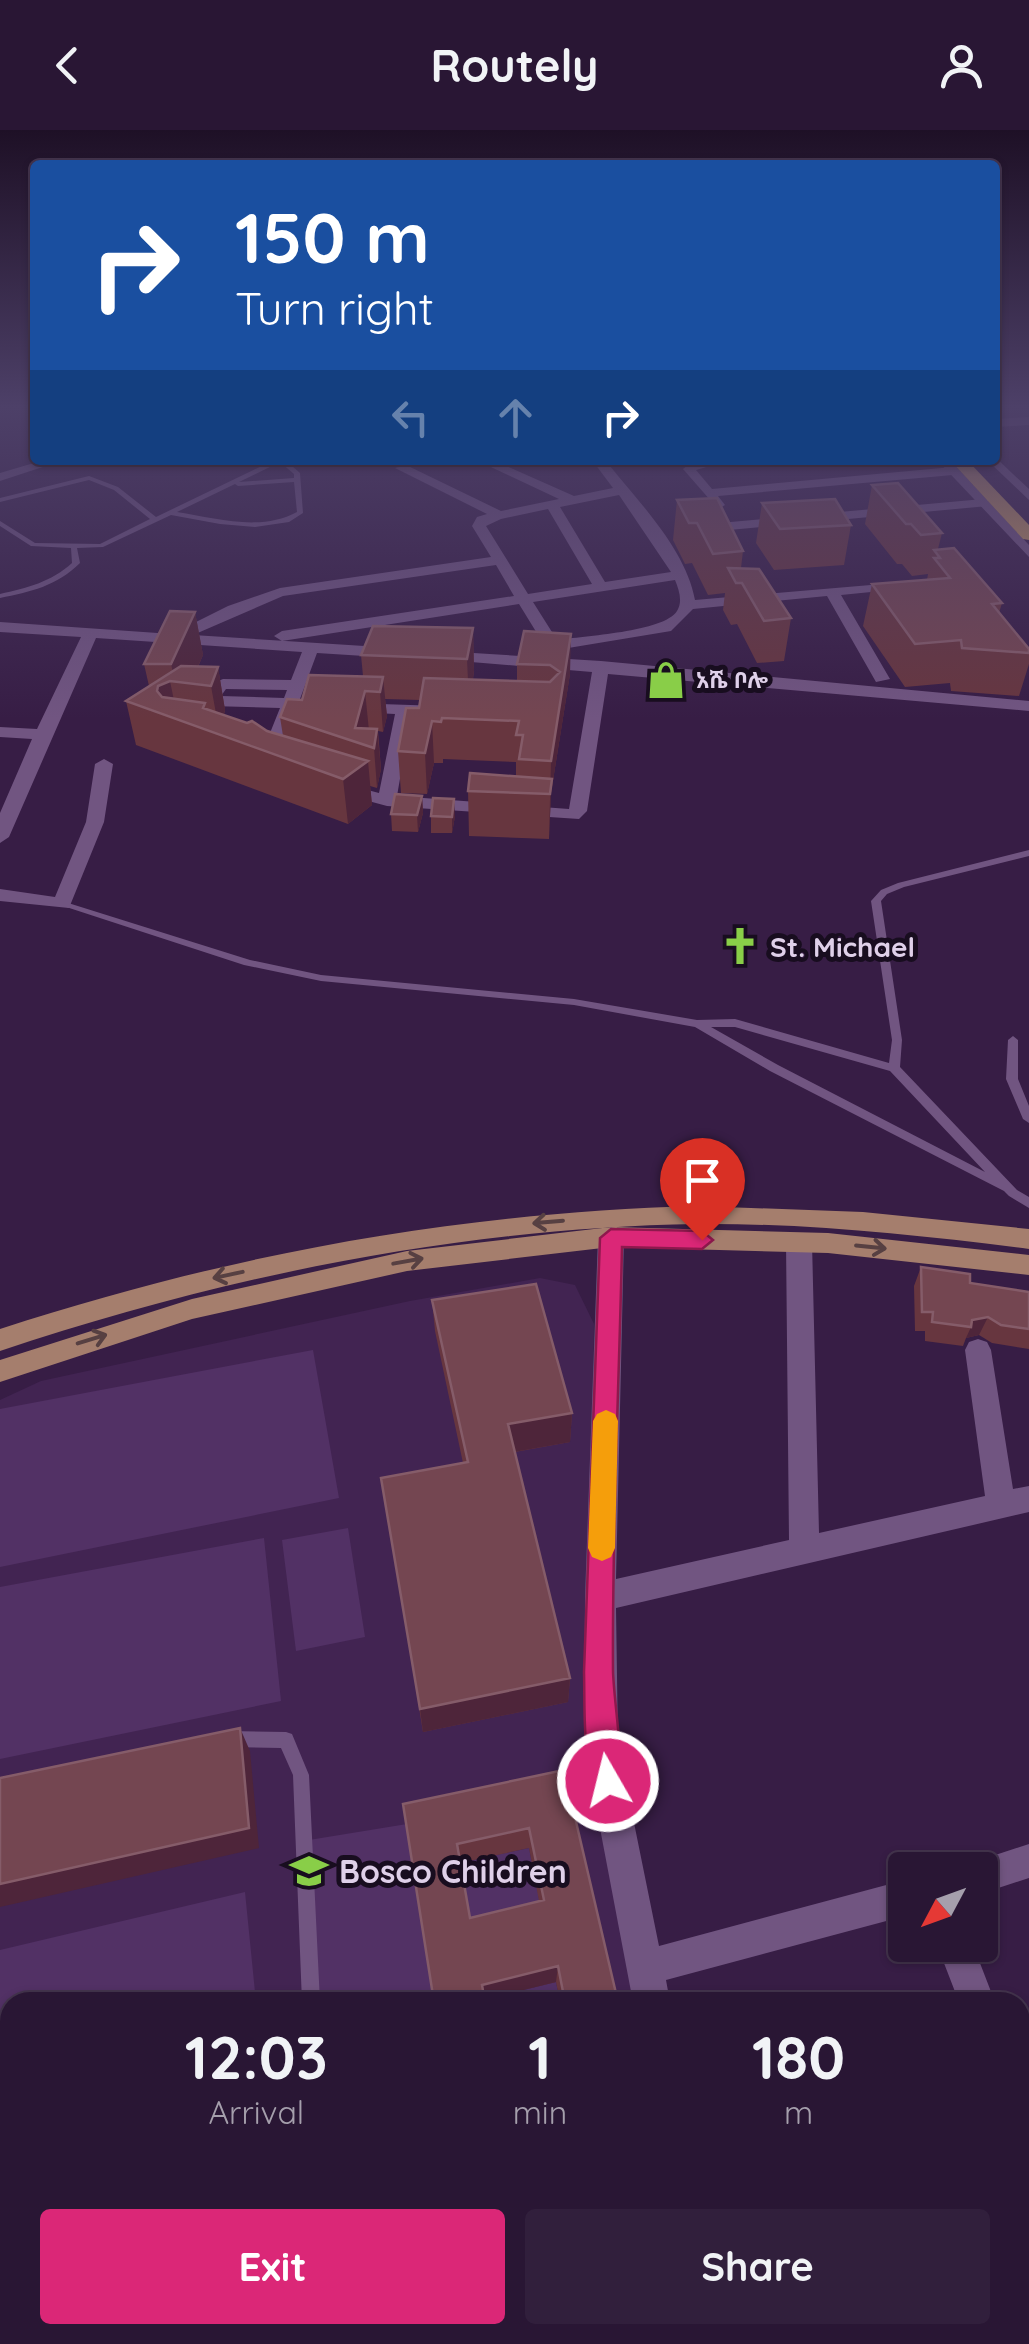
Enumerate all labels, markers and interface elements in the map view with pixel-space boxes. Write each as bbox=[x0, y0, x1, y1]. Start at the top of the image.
text: Routely bbox=[431, 37, 598, 93]
icon: back bbox=[40, 38, 95, 93]
icon: person bbox=[934, 38, 989, 93]
text: 150 m bbox=[235, 193, 430, 281]
icon: right bbox=[70, 200, 200, 330]
text: Turn right bbox=[235, 280, 434, 336]
icon: left bbox=[383, 390, 438, 445]
icon: ahead bbox=[488, 390, 543, 445]
icon: right bbox=[593, 390, 648, 445]
shop icon: አሼ ቦሎ bbox=[645, 659, 687, 701]
place label: አሼ ቦሎ bbox=[696, 666, 768, 694]
church icon: St. Michael bbox=[719, 925, 761, 967]
place label: St. Michael bbox=[770, 929, 915, 964]
pin bbox=[660, 1138, 745, 1241]
icon: arrive bbox=[675, 1153, 730, 1208]
one-way arrow bbox=[532, 1213, 564, 1232]
one-way arrow bbox=[854, 1238, 886, 1257]
one-way arrow bbox=[391, 1252, 423, 1270]
one-way arrow bbox=[213, 1267, 245, 1285]
one-way arrow bbox=[76, 1329, 108, 1347]
position arrow bbox=[556, 1729, 660, 1833]
school or university icon: Bosco Children bbox=[288, 1850, 330, 1892]
place label: Bosco Children bbox=[339, 1851, 567, 1891]
north arrow bbox=[888, 1852, 998, 1962]
map controls bbox=[888, 1852, 998, 1962]
text: 12:03 bbox=[185, 2019, 328, 2094]
text: 1 bbox=[528, 2019, 552, 2094]
text: 180 bbox=[752, 2019, 845, 2094]
text: Arrival bbox=[208, 2092, 304, 2132]
text: min bbox=[513, 2092, 567, 2132]
text: m bbox=[784, 2092, 813, 2132]
button: Exit bbox=[40, 2209, 505, 2324]
button: Share bbox=[525, 2209, 990, 2324]

